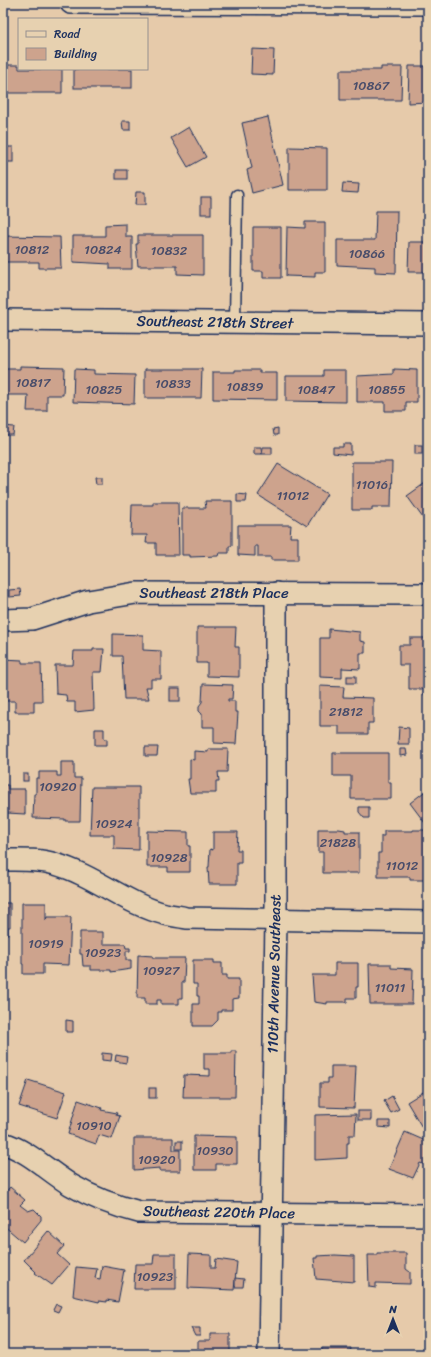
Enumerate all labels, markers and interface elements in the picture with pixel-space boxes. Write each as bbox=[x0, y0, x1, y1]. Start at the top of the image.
legend bbox=[18, 18, 148, 70]
text: Road bbox=[54, 23, 81, 45]
text: Building bbox=[54, 43, 97, 65]
house number: 10867 bbox=[353, 74, 391, 97]
house number: 10812 bbox=[15, 238, 50, 261]
house number: 10824 bbox=[84, 238, 122, 261]
house number: 10832 bbox=[151, 239, 188, 262]
house number: 10866 bbox=[349, 242, 385, 265]
street label: Southeast 218th Street bbox=[136, 308, 295, 336]
house number: 10817 bbox=[16, 371, 52, 394]
house number: 10833 bbox=[155, 372, 191, 395]
house number: 10839 bbox=[227, 375, 263, 398]
house number: 10825 bbox=[85, 378, 123, 401]
house number: 10847 bbox=[297, 378, 336, 401]
house number: 10855 bbox=[368, 378, 406, 401]
house number: 11016 bbox=[356, 473, 388, 496]
house number: 11012 bbox=[277, 484, 310, 507]
street label: Southeast 218th Place bbox=[139, 580, 289, 606]
house number: 21812 bbox=[329, 700, 363, 723]
house number: 10920 bbox=[39, 775, 77, 798]
house number: 10924 bbox=[95, 812, 133, 835]
house number: 21828 bbox=[320, 831, 356, 854]
house number: 10928 bbox=[150, 846, 188, 869]
house number: 11012 bbox=[386, 854, 419, 877]
street label: 110th Avenue Southeast bbox=[260, 894, 288, 1054]
house number: 10919 bbox=[28, 932, 64, 955]
house number: 10923 bbox=[85, 941, 121, 964]
house number: 10927 bbox=[143, 959, 181, 982]
house number: 11011 bbox=[375, 976, 406, 999]
house number: 10910 bbox=[76, 1114, 112, 1137]
house number: 10930 bbox=[196, 1139, 234, 1162]
house number: 10920 bbox=[138, 1148, 176, 1171]
street label: Southeast 220th Place bbox=[143, 1198, 296, 1226]
house number: 10923 bbox=[137, 1265, 173, 1288]
north arrow bbox=[373, 1299, 413, 1339]
text: N bbox=[388, 1300, 397, 1319]

